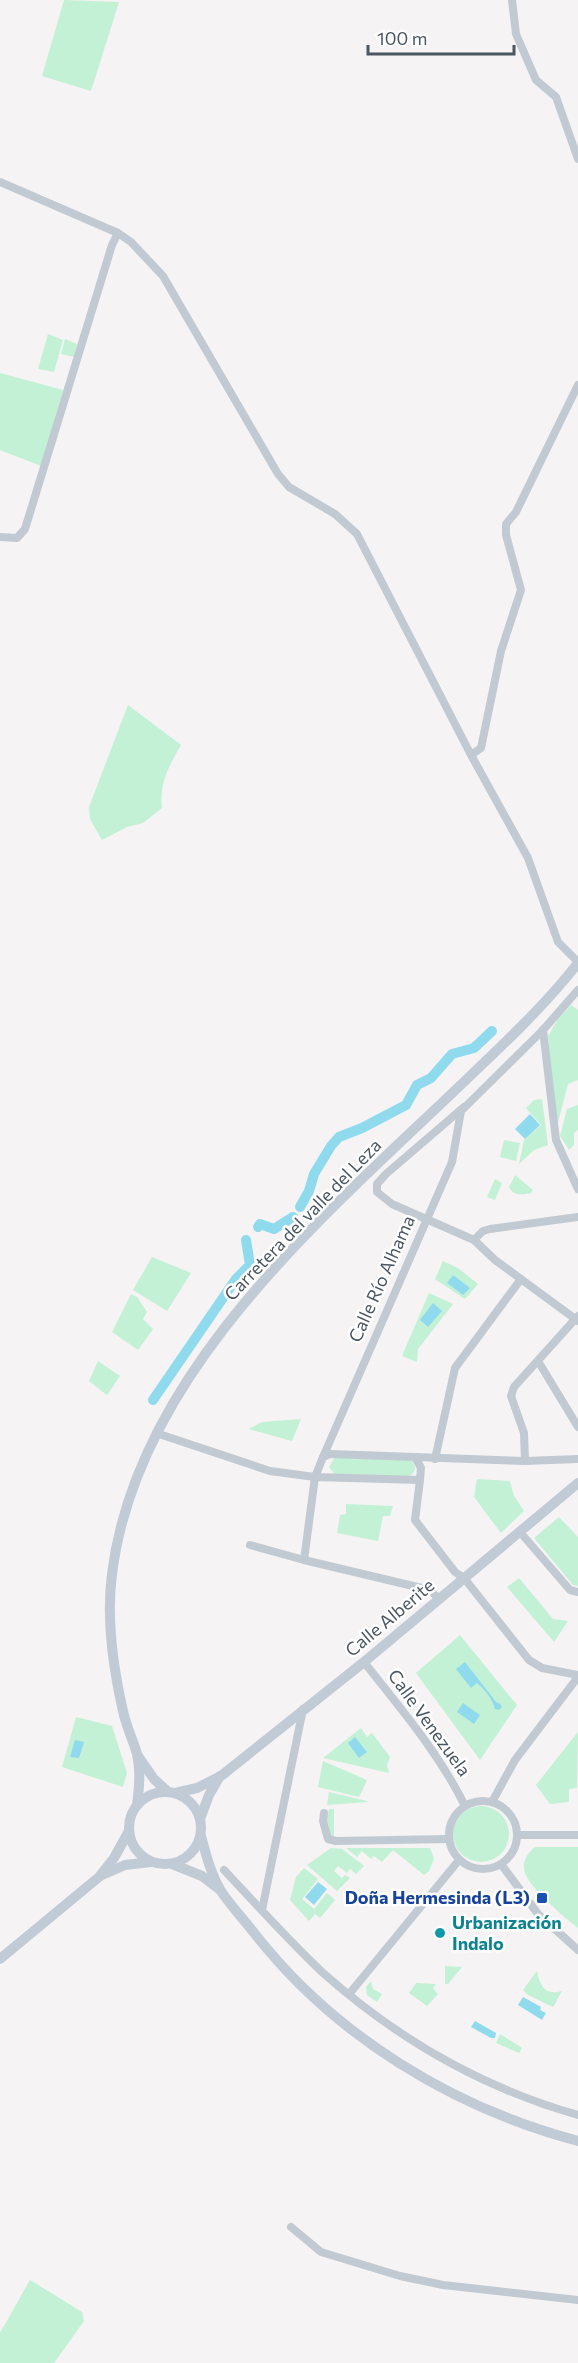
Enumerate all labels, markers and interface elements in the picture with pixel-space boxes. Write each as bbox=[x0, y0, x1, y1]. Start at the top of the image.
scale bar bbox=[368, 18, 514, 56]
text: 100 m bbox=[377, 27, 427, 49]
street label: Carretera del valle del Leza bbox=[219, 1134, 385, 1305]
street label: Calle Río Alhama bbox=[343, 1212, 419, 1345]
street label: Calle Alberite bbox=[340, 1574, 438, 1661]
street label: Calle Venezuela bbox=[384, 1665, 476, 1780]
place label: Doña Hermesinda (L3) bbox=[345, 1886, 530, 1908]
marker: Doña Hermesinda (L3) bbox=[535, 1891, 549, 1905]
place label: Urbanización Indalo bbox=[452, 1911, 562, 1954]
marker: Urbanización Indalo bbox=[433, 1926, 447, 1940]

